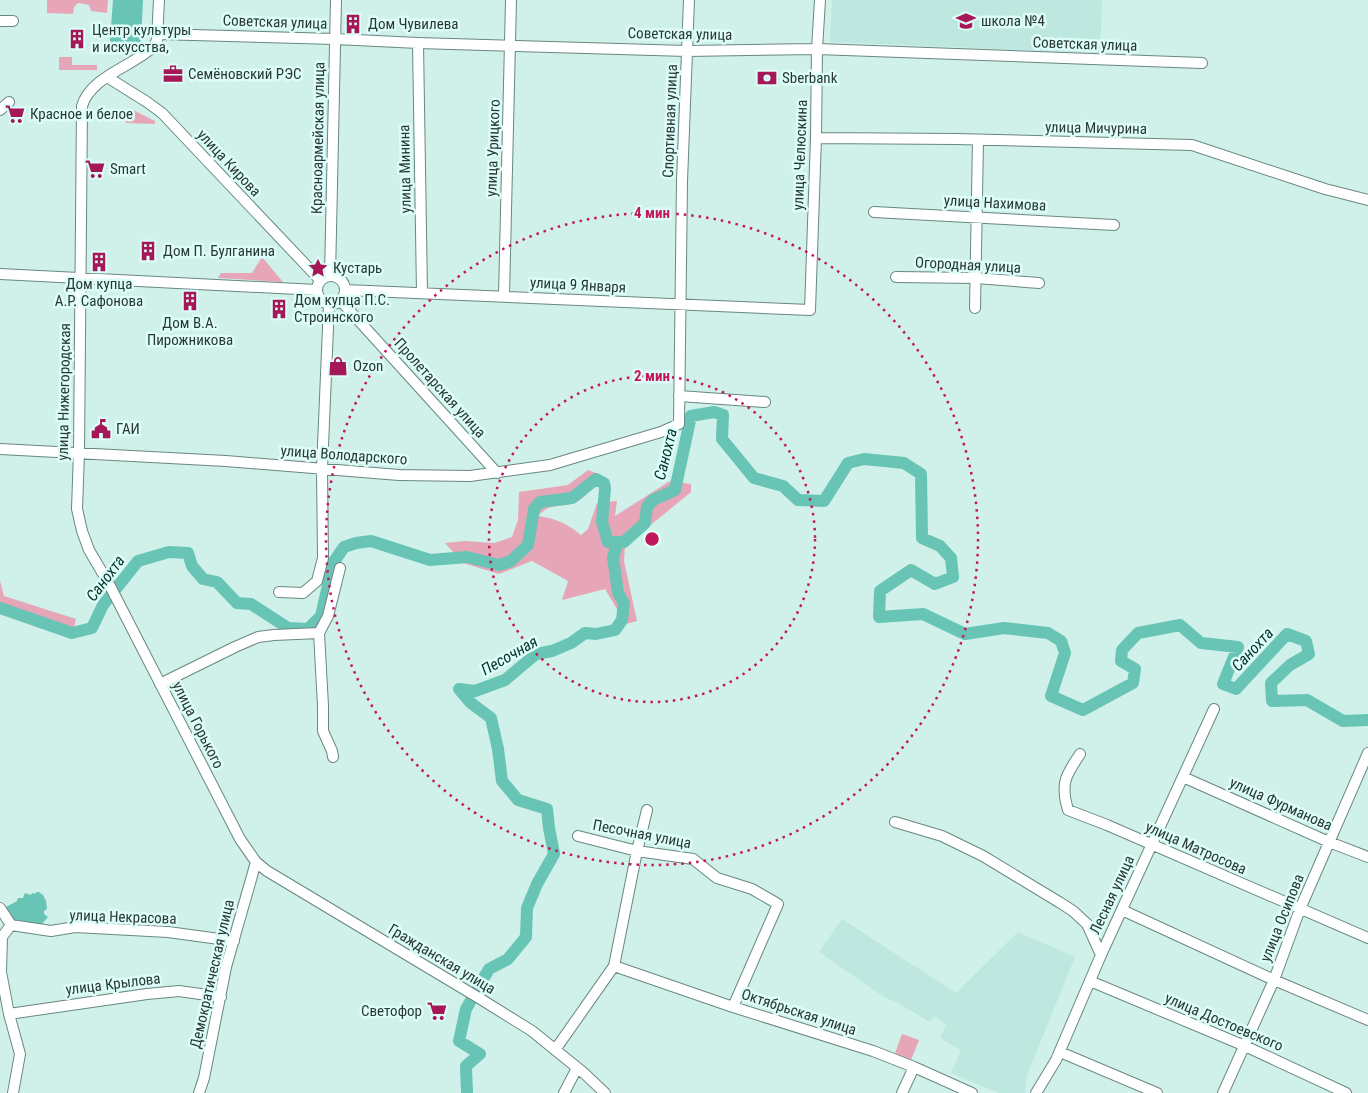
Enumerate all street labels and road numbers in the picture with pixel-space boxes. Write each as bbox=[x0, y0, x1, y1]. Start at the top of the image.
street label: Советская улица bbox=[222, 11, 328, 33]
street label: Советская улица bbox=[628, 24, 732, 44]
street label: Советская улица bbox=[1032, 33, 1138, 55]
street label: Красноармейская улица bbox=[308, 62, 328, 214]
street label: Спортивная улица bbox=[659, 64, 681, 178]
street label: улица Урицкого bbox=[482, 99, 504, 197]
street label: улица Челюскина bbox=[789, 99, 811, 211]
street label: улица Мичурина bbox=[1045, 118, 1147, 138]
street label: улица Минина bbox=[395, 124, 415, 214]
street label: улица Кирова bbox=[193, 126, 265, 200]
street label: улица Нахимова bbox=[943, 191, 1047, 215]
street label: Огородная улица bbox=[915, 253, 1021, 277]
street label: улица 9 Января bbox=[530, 273, 626, 297]
street label: улица Нижегородская bbox=[54, 323, 74, 461]
street label: Пролетарская улица bbox=[391, 334, 489, 442]
street label: улица Володарского bbox=[280, 442, 408, 468]
street label: улица Горького bbox=[168, 678, 228, 772]
street label: улица Фурманова bbox=[1227, 773, 1335, 835]
street label: Песочная улица bbox=[591, 816, 693, 852]
street label: улица Матросова bbox=[1143, 818, 1249, 878]
street label: Лесная улица bbox=[1086, 853, 1138, 937]
street label: улица Осипова bbox=[1256, 871, 1308, 965]
street label: Демократическая улица bbox=[186, 898, 238, 1050]
street label: улица Некрасова bbox=[69, 906, 177, 928]
street label: Гражданская улица bbox=[385, 920, 499, 998]
street label: улица Крылова bbox=[65, 969, 161, 999]
street label: Октябрьская улица bbox=[739, 985, 859, 1039]
street label: улица Достоевского bbox=[1162, 989, 1286, 1055]

